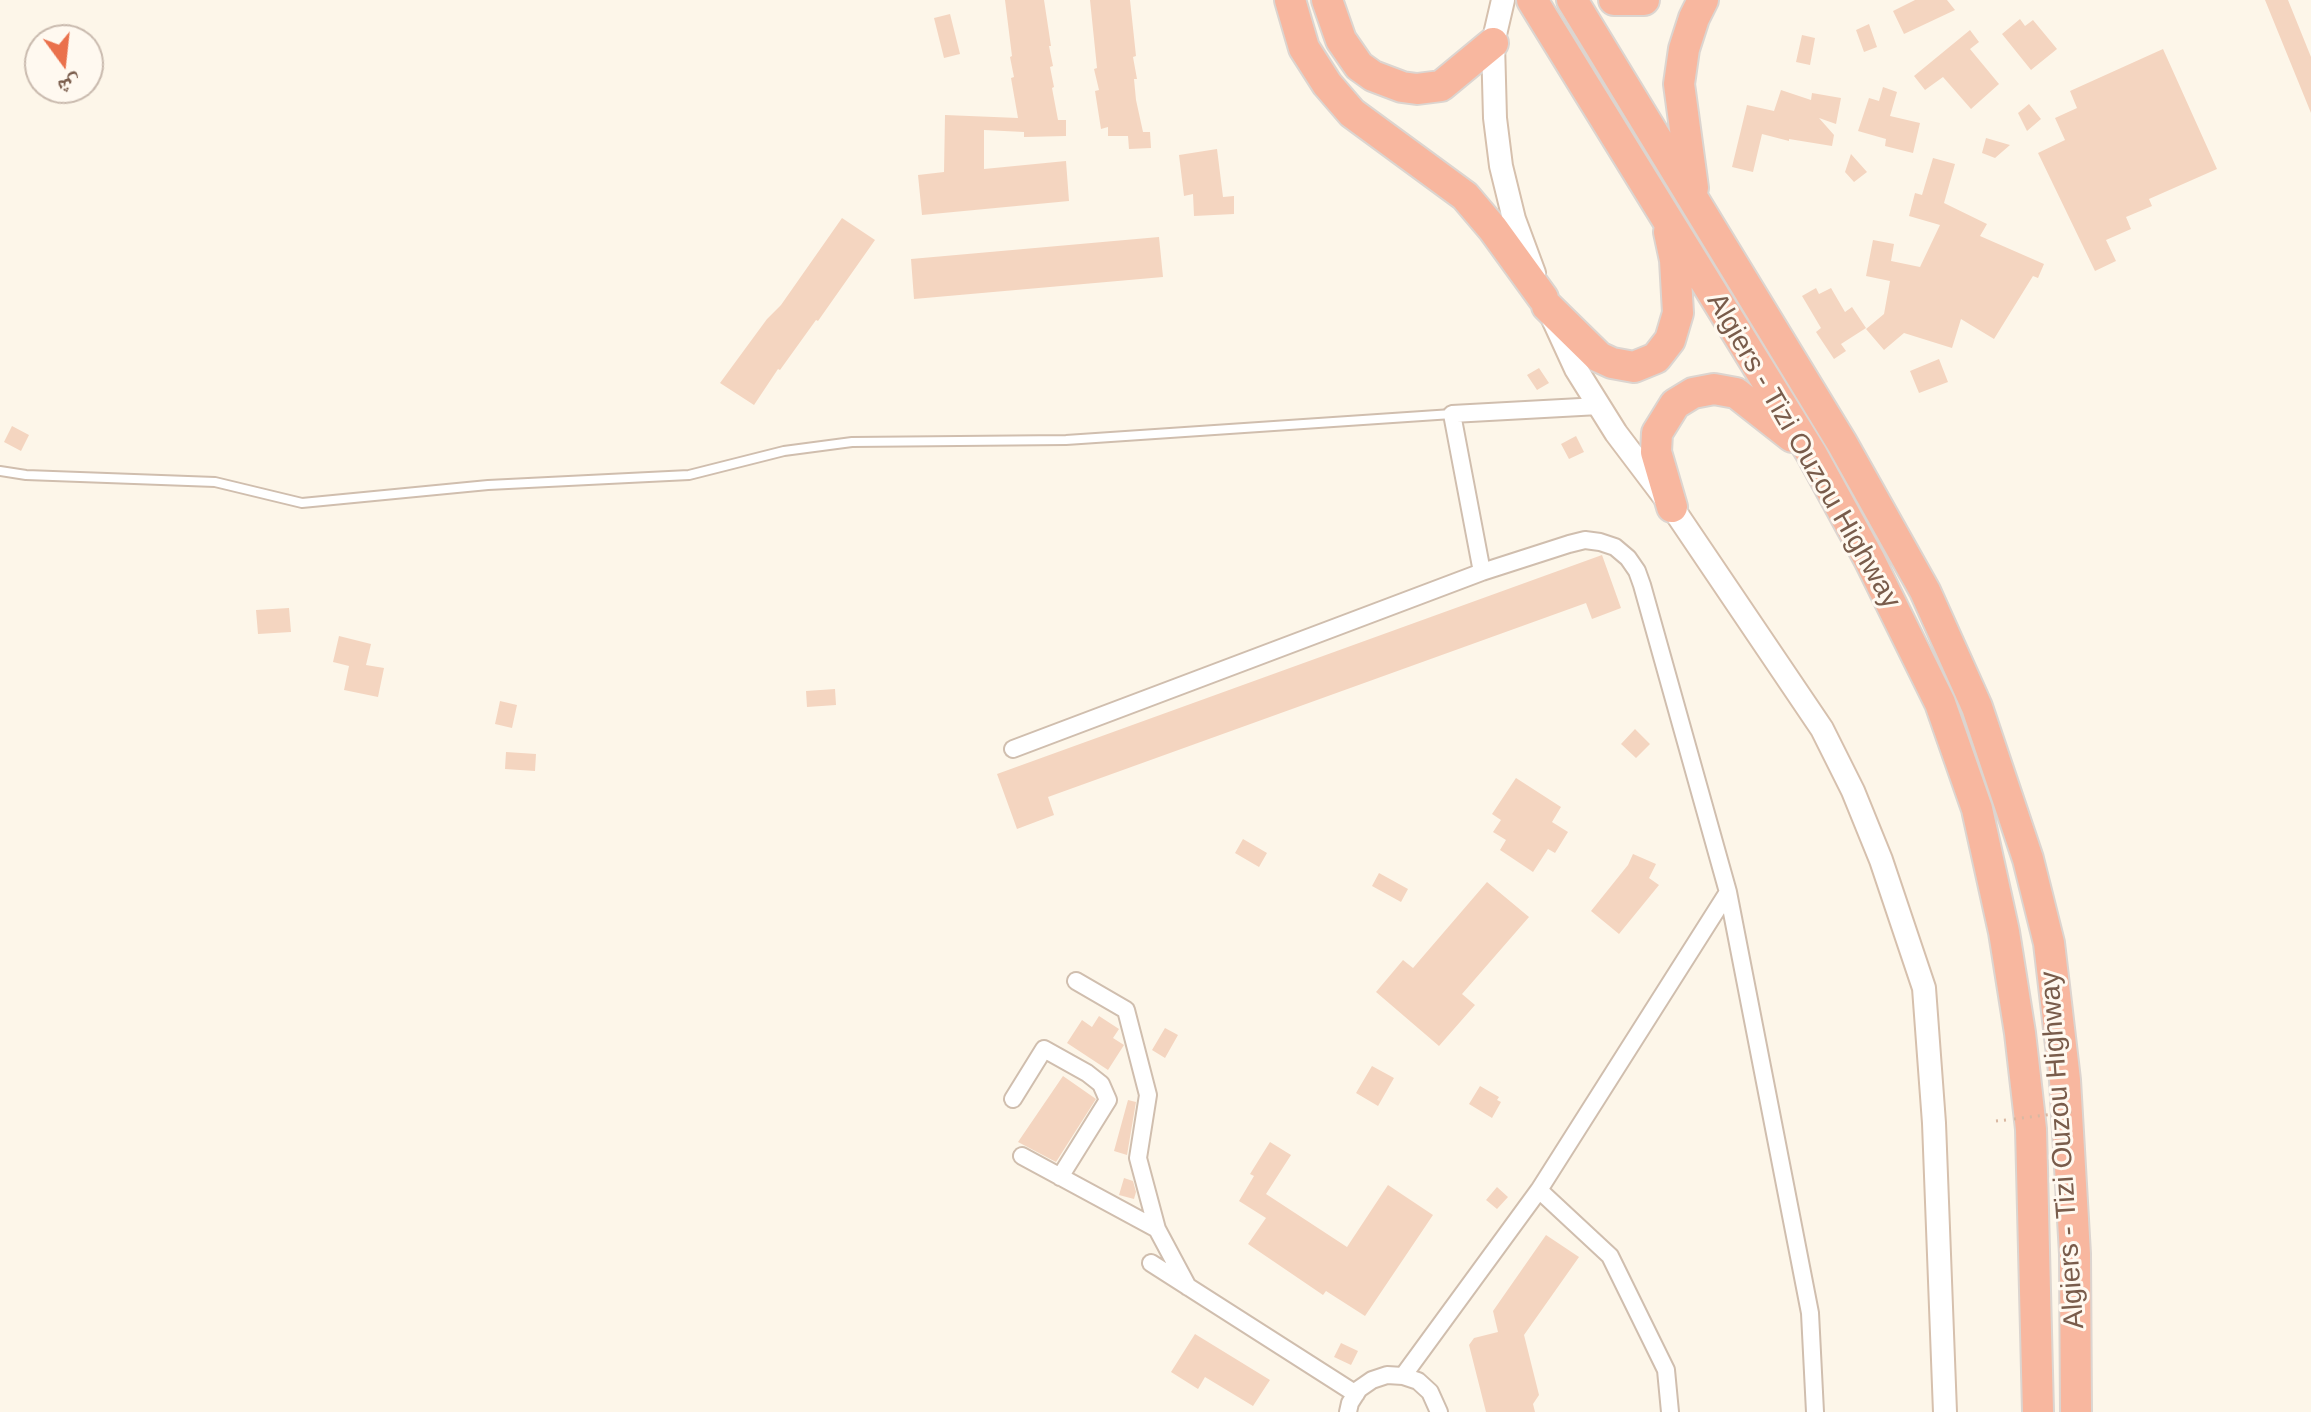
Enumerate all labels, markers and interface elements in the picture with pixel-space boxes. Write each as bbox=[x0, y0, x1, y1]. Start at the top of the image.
north arrow bbox=[24, 24, 104, 104]
text: ش bbox=[55, 71, 84, 101]
street label: Algiers - Tizi Ouzou Highway bbox=[1699, 287, 1907, 615]
street label: Algiers - Tizi Ouzou Highway bbox=[2034, 970, 2092, 1330]

